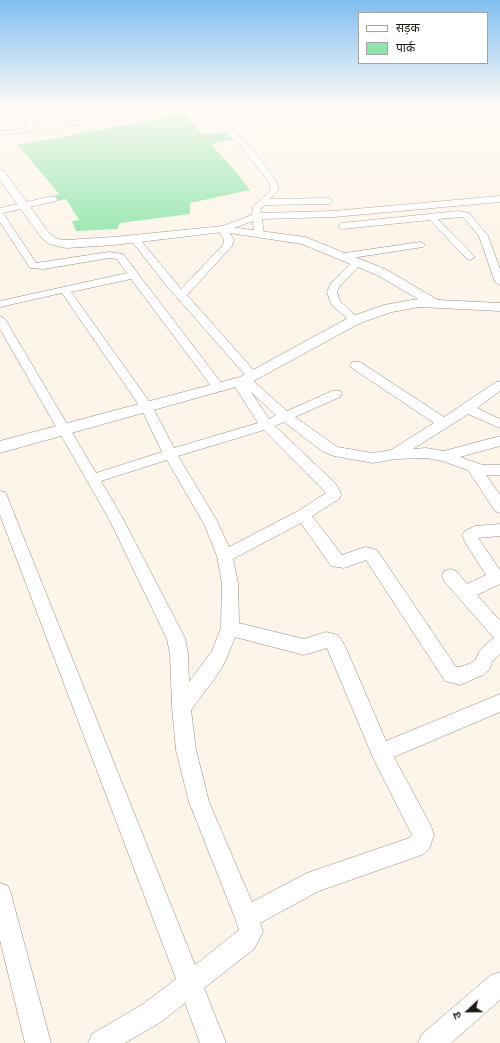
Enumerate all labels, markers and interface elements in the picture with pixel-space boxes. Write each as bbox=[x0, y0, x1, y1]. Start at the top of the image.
legend bbox=[358, 12, 488, 64]
text: सड़क bbox=[396, 20, 420, 35]
text: पार्क bbox=[396, 40, 415, 55]
north arrow bbox=[448, 991, 488, 1031]
text: उ bbox=[449, 1010, 465, 1021]

